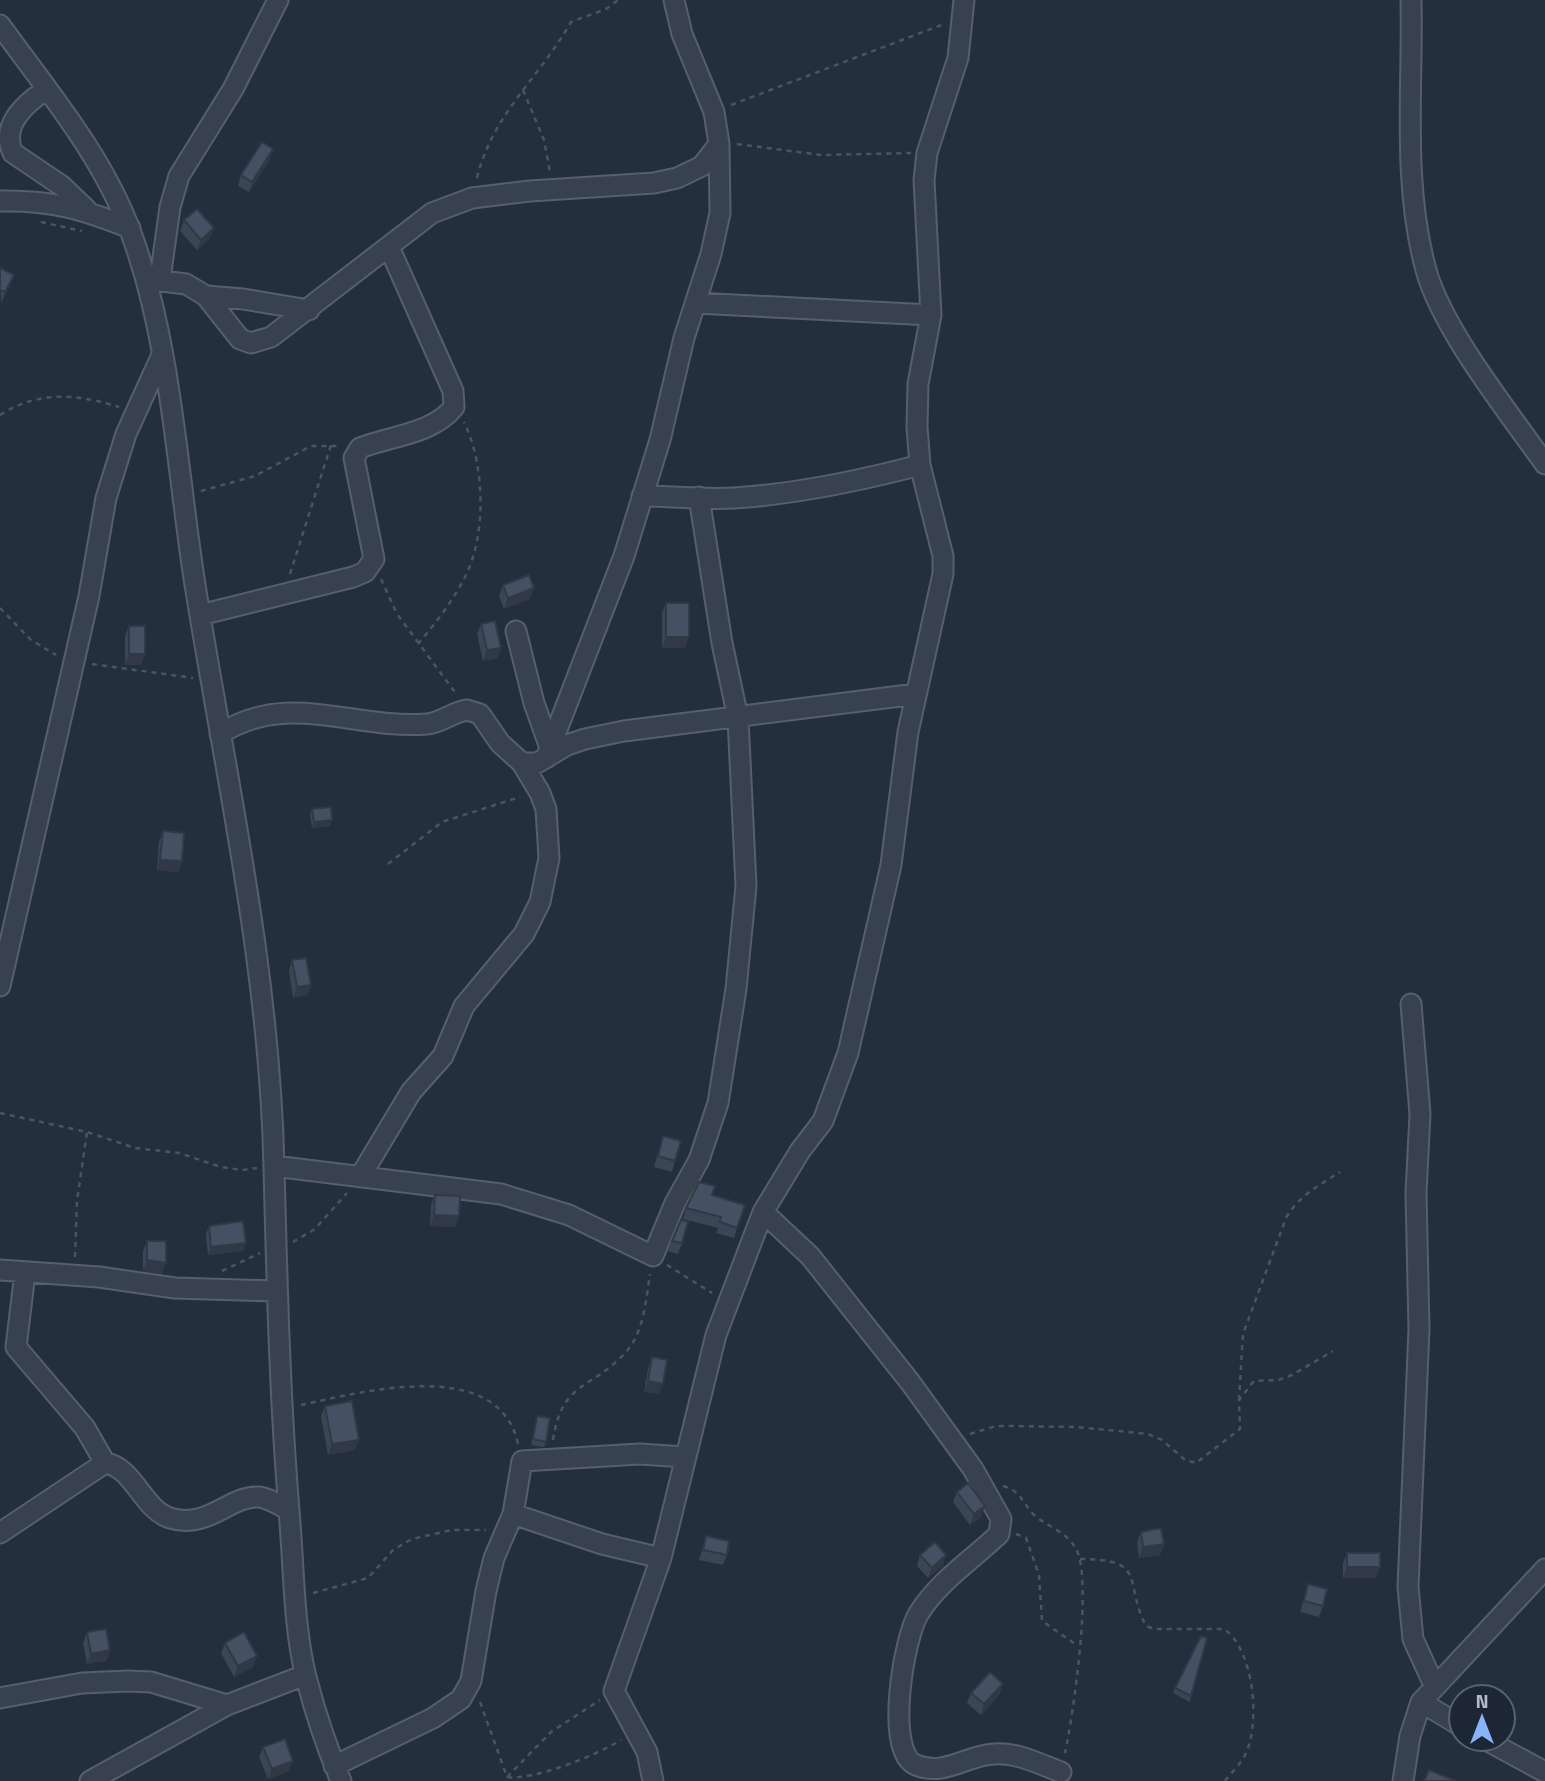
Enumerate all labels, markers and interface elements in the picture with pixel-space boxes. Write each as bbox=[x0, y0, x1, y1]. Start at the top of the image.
north arrow bbox=[1447, 1683, 1517, 1753]
text: N bbox=[1475, 1686, 1489, 1715]

